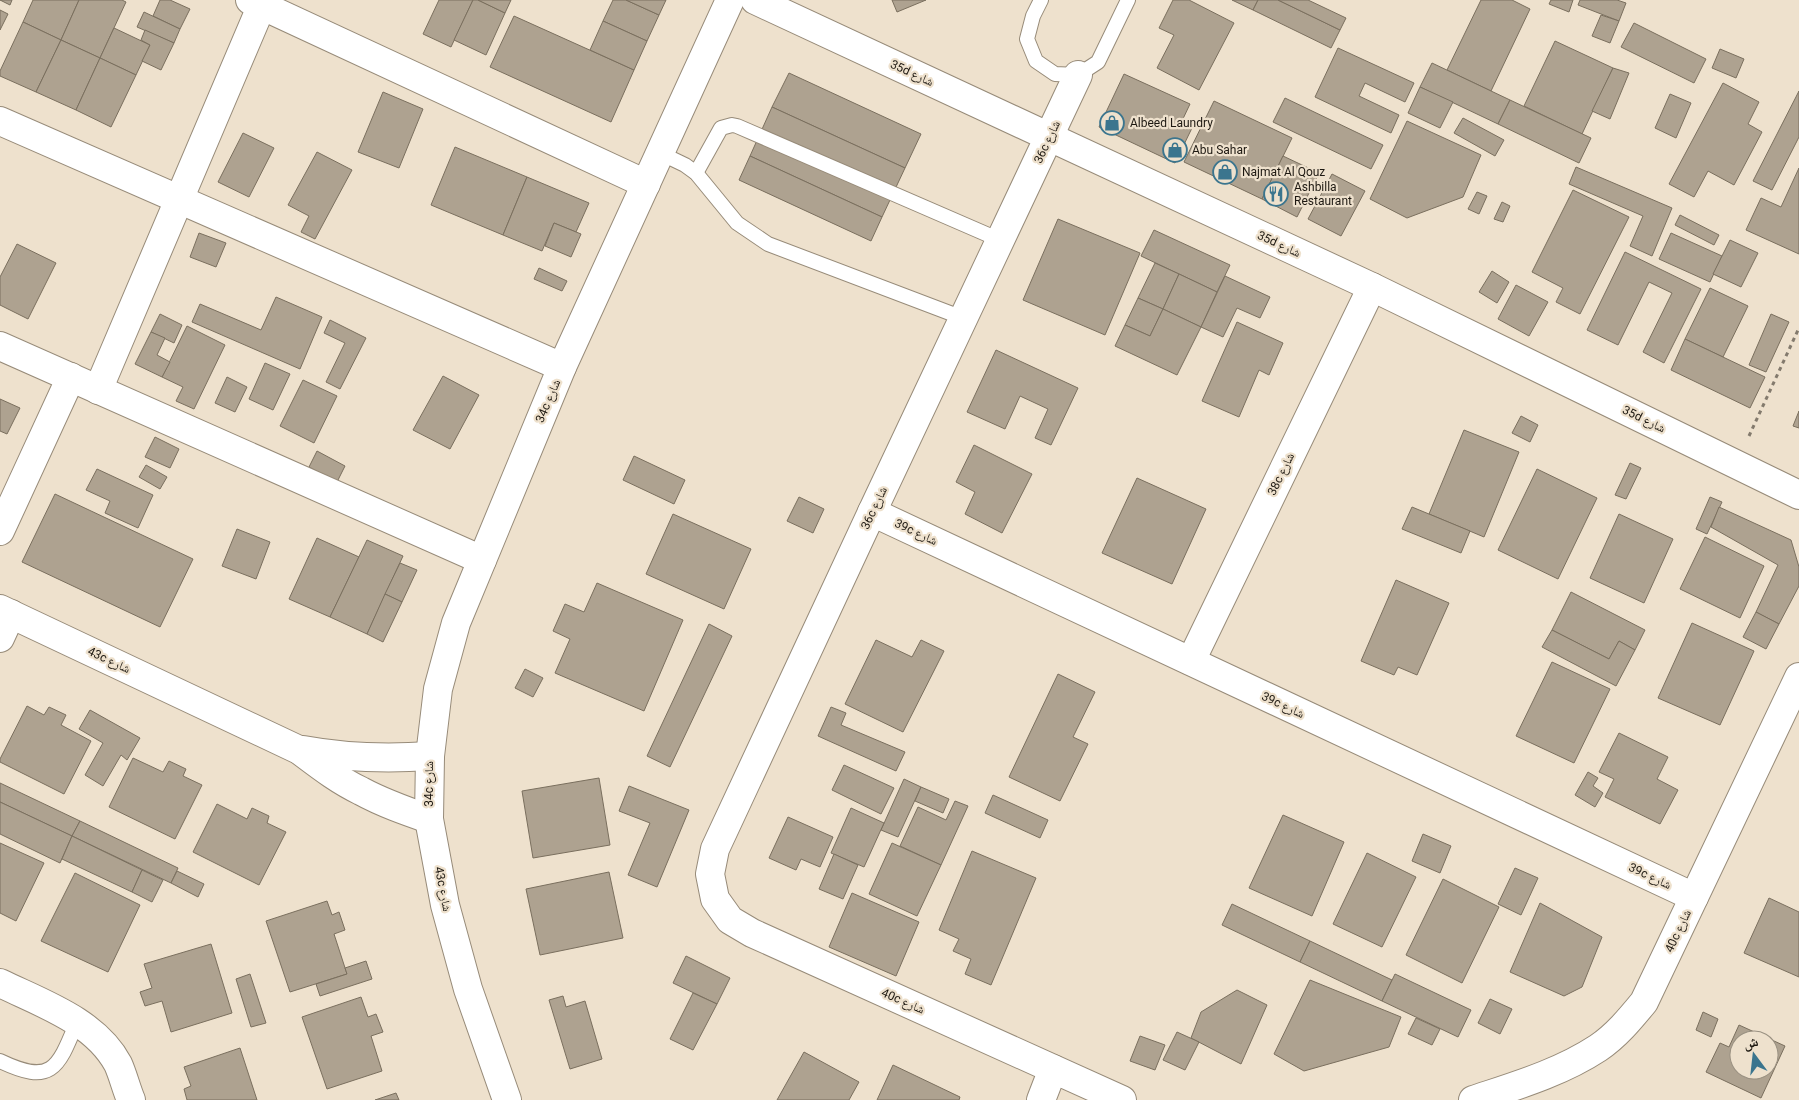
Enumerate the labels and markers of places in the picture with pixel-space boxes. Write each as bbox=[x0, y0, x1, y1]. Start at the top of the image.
shop icon: Albeed Laundry bbox=[1099, 110, 1125, 136]
place label: Albeed Laundry bbox=[1130, 116, 1213, 130]
shop icon: Abu Sahar bbox=[1162, 137, 1188, 163]
place label: Abu Sahar bbox=[1192, 143, 1247, 157]
shop icon: Najmat Al Qouz bbox=[1212, 159, 1238, 185]
place label: Najmat Al Qouz bbox=[1242, 165, 1325, 179]
place label: Ashbilla Restaurant bbox=[1294, 180, 1352, 208]
restaurant icon: Ashbilla Restaurant bbox=[1263, 181, 1289, 207]

